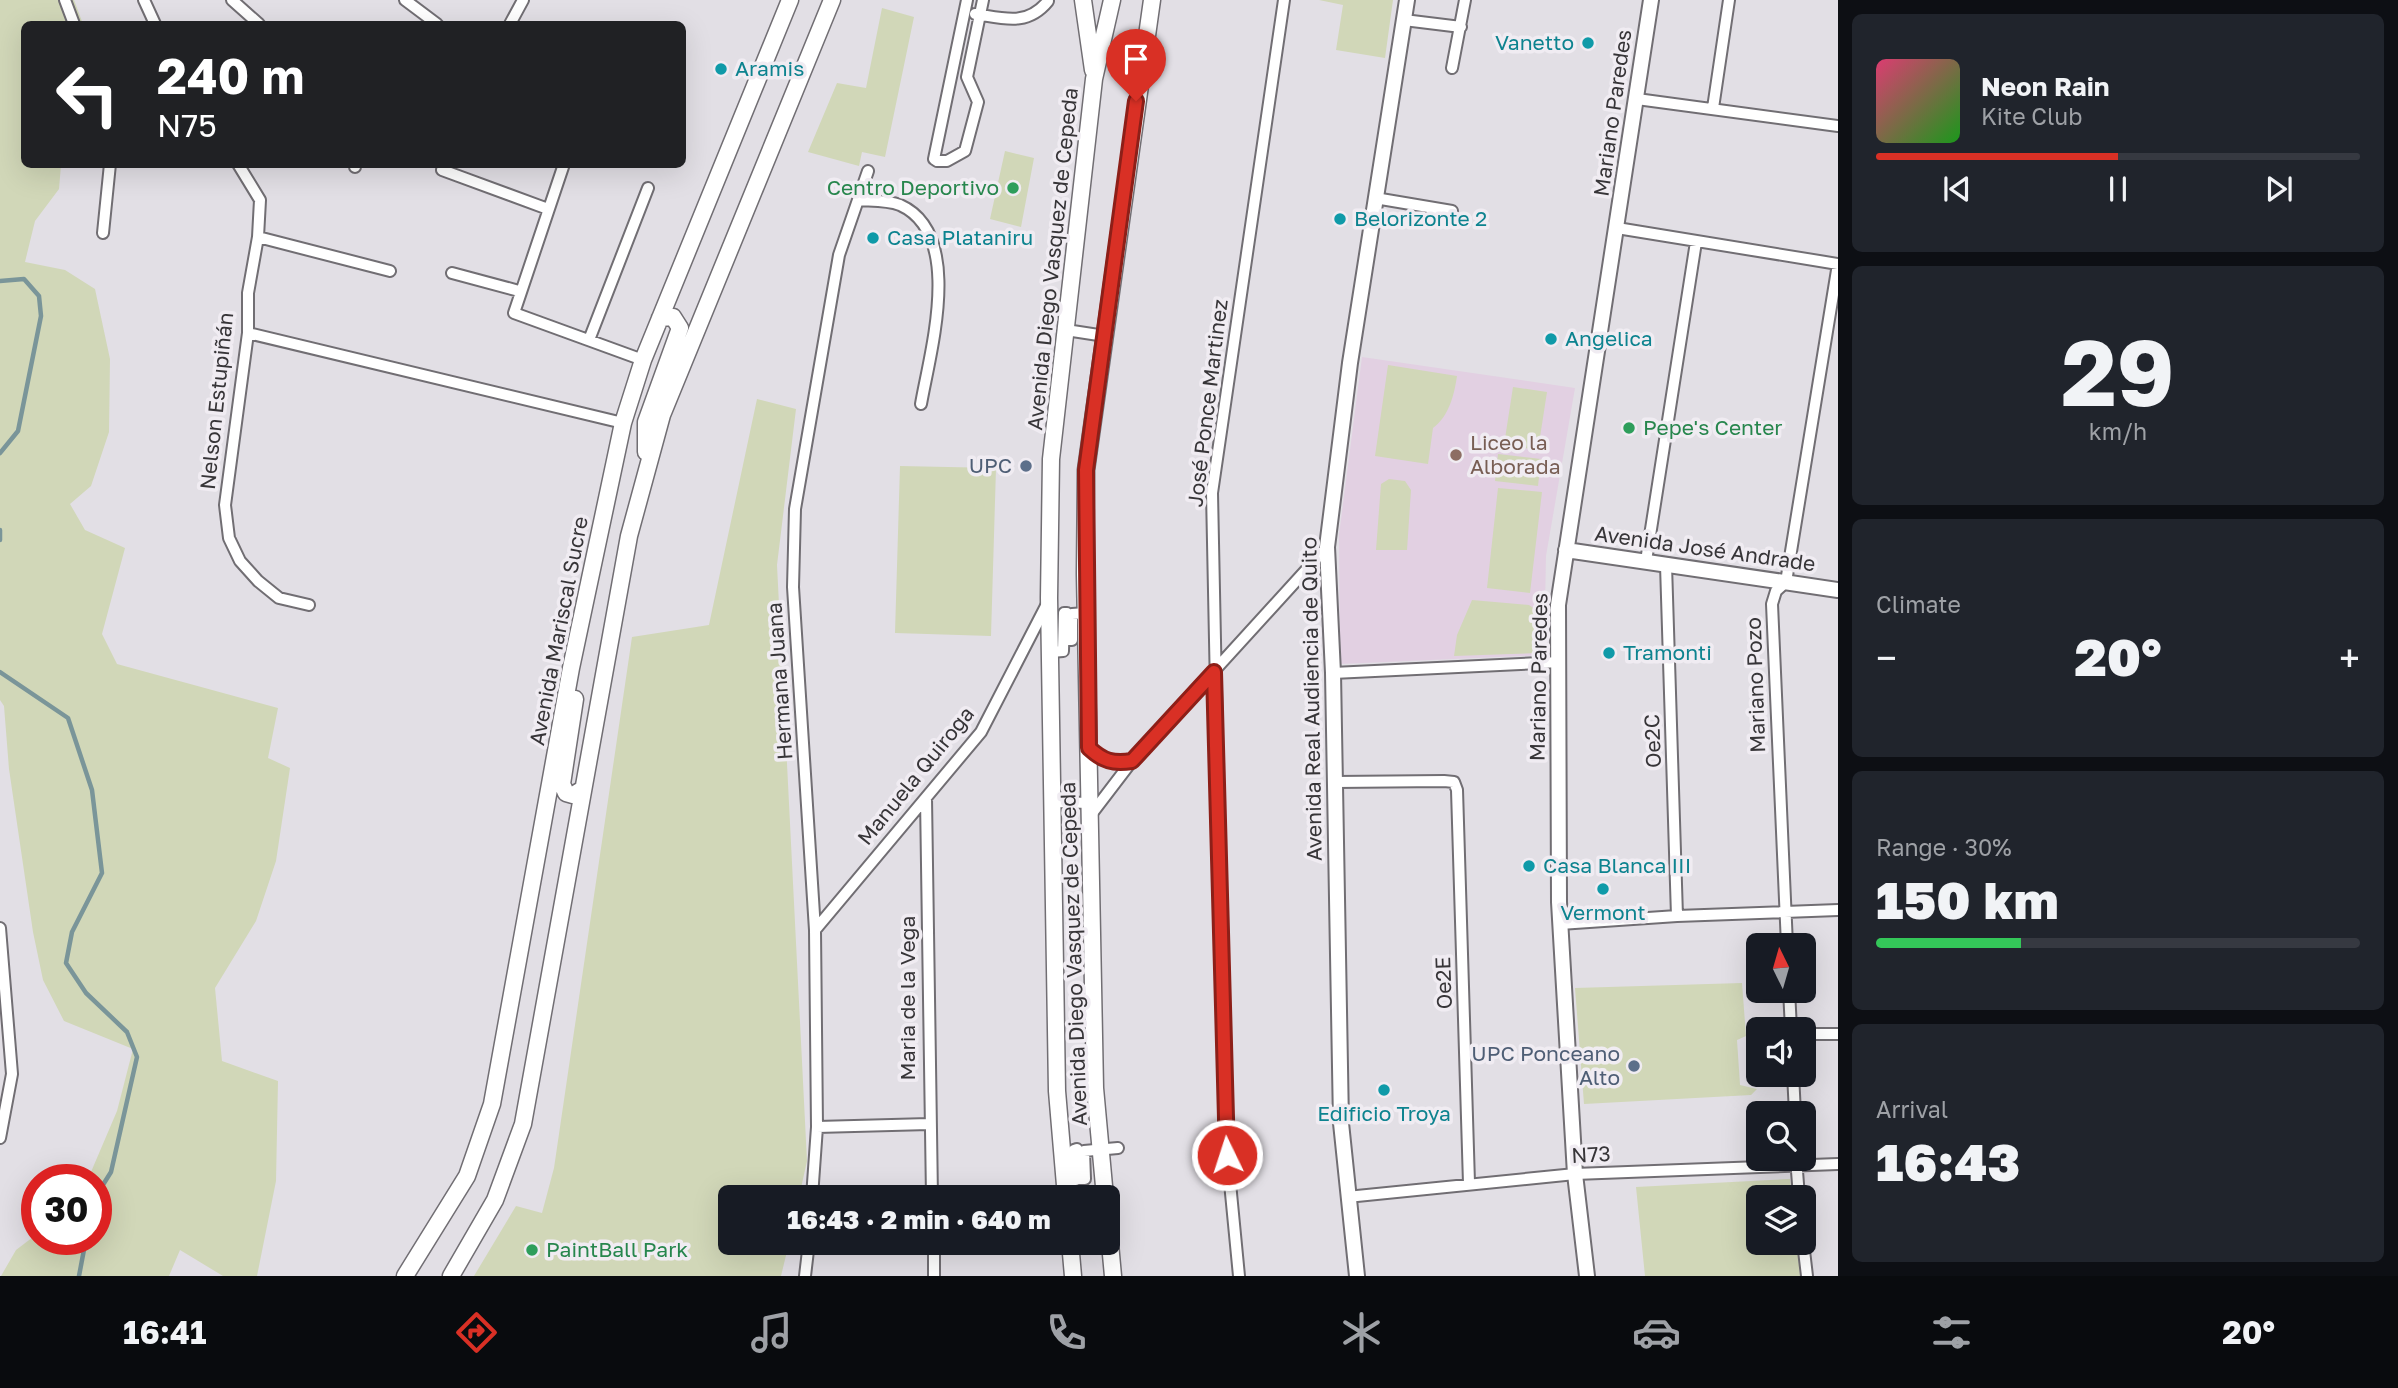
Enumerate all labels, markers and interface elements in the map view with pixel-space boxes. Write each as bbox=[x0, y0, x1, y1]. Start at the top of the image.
street label: Mariano Paredes bbox=[1587, 28, 1637, 198]
pin bbox=[1106, 29, 1166, 101]
place label: Vanetto bbox=[1495, 29, 1574, 55]
marker: Vanetto bbox=[1580, 35, 1596, 51]
icon: arrive bbox=[1117, 40, 1155, 78]
text: 240 m bbox=[157, 46, 305, 105]
icon: left bbox=[42, 49, 133, 140]
place label: Aramis bbox=[735, 55, 804, 81]
marker: Aramis bbox=[713, 61, 729, 77]
text: Neon Rain bbox=[1981, 71, 2110, 102]
street label: Avenida Diego Vasquez de Cepeda bbox=[1021, 86, 1083, 432]
text: Kite Club bbox=[1981, 102, 2082, 130]
text: N75 bbox=[157, 106, 217, 144]
icon: previous bbox=[1938, 170, 1976, 208]
icon: pause bbox=[2099, 170, 2137, 208]
icon: next bbox=[2260, 170, 2298, 208]
place label: Centro Deportivo bbox=[827, 174, 999, 200]
marker: Centro Deportivo bbox=[1005, 180, 1021, 196]
place label: Belorizonte 2 bbox=[1354, 205, 1487, 231]
marker: Belorizonte 2 bbox=[1332, 211, 1348, 227]
place label: Casa Plataniru bbox=[887, 224, 1033, 250]
marker: Casa Plataniru bbox=[865, 230, 881, 246]
street label: José Ponce Martinez bbox=[1181, 298, 1233, 508]
street label: Nelson Estupiñán bbox=[194, 311, 238, 491]
text: 29 bbox=[2061, 317, 2175, 426]
place label: Angelica bbox=[1565, 325, 1653, 351]
marker: Angelica bbox=[1543, 331, 1559, 347]
place label: Pepe's Center bbox=[1643, 414, 1783, 440]
text: km/h bbox=[2089, 417, 2147, 445]
marker: Pepe's Center bbox=[1621, 420, 1637, 436]
place label: Liceo la Alborada bbox=[1470, 429, 1561, 479]
marker: Liceo la Alborada bbox=[1448, 447, 1464, 463]
place label: UPC bbox=[969, 452, 1012, 478]
marker: UPC bbox=[1018, 458, 1034, 474]
street label: Avenida Mariscal Sucre bbox=[523, 514, 593, 748]
street label: Avenida José Andrade bbox=[1593, 520, 1817, 576]
street label: Avenida Real Audiencia de Quito bbox=[1295, 537, 1327, 861]
text: Climate bbox=[1876, 590, 1961, 618]
street label: Mariano Paredes bbox=[1524, 593, 1552, 761]
street label: Hermana Juana bbox=[761, 601, 797, 761]
street label: Mariano Pozo bbox=[1740, 617, 1770, 753]
text: 20° bbox=[2075, 625, 2161, 687]
text: − bbox=[1876, 635, 1897, 680]
text: + bbox=[2339, 635, 2360, 680]
place label: Tramonti bbox=[1623, 639, 1712, 665]
marker: Tramonti bbox=[1601, 645, 1617, 661]
street label: Manuela Quiroga bbox=[851, 701, 979, 850]
street label: Oe2C bbox=[1638, 714, 1666, 769]
street label: Avenida Diego Vasquez de Cepeda bbox=[1054, 781, 1092, 1127]
text: Range · 30% bbox=[1876, 833, 2011, 861]
place label: Casa Blanca III bbox=[1543, 852, 1691, 878]
marker: Casa Blanca III bbox=[1521, 858, 1537, 874]
text: 150 km bbox=[1876, 868, 2059, 930]
marker: Vermont bbox=[1595, 881, 1611, 897]
place label: Vermont bbox=[1560, 899, 1646, 925]
street label: Maria de la Vega bbox=[894, 916, 920, 1080]
north arrow bbox=[1746, 933, 1816, 1003]
map controls bbox=[1746, 933, 1816, 1255]
street label: Oe2E bbox=[1429, 956, 1457, 1010]
button: sound bbox=[1746, 1017, 1816, 1087]
place label: UPC Ponceano Alto bbox=[1471, 1040, 1620, 1090]
marker: UPC Ponceano Alto bbox=[1626, 1058, 1642, 1074]
marker: Edificio Troya bbox=[1376, 1082, 1392, 1098]
text: Arrival bbox=[1876, 1095, 1948, 1123]
place label: Edificio Troya bbox=[1317, 1100, 1451, 1126]
button: search bbox=[1746, 1101, 1816, 1171]
position arrow bbox=[1190, 1118, 1264, 1192]
text: 16:43 bbox=[1876, 1130, 2020, 1192]
street label: N73 bbox=[1571, 1140, 1611, 1168]
speed limit sign: 30 bbox=[21, 1164, 112, 1255]
button: layers bbox=[1746, 1185, 1816, 1255]
text: 16:43 · 2 min · 640 m bbox=[787, 1204, 1051, 1235]
place label: PaintBall Park bbox=[546, 1236, 688, 1262]
marker: PaintBall Park bbox=[524, 1242, 540, 1258]
icon: directions bbox=[452, 1308, 501, 1357]
icon: music bbox=[747, 1308, 796, 1357]
icon: phone bbox=[1042, 1308, 1091, 1357]
icon: climate bbox=[1337, 1308, 1386, 1357]
icon: car bbox=[1632, 1308, 1681, 1357]
icon: filters bbox=[1927, 1308, 1976, 1357]
text: 16:41 bbox=[123, 1313, 207, 1351]
text: 20° bbox=[2222, 1313, 2275, 1351]

